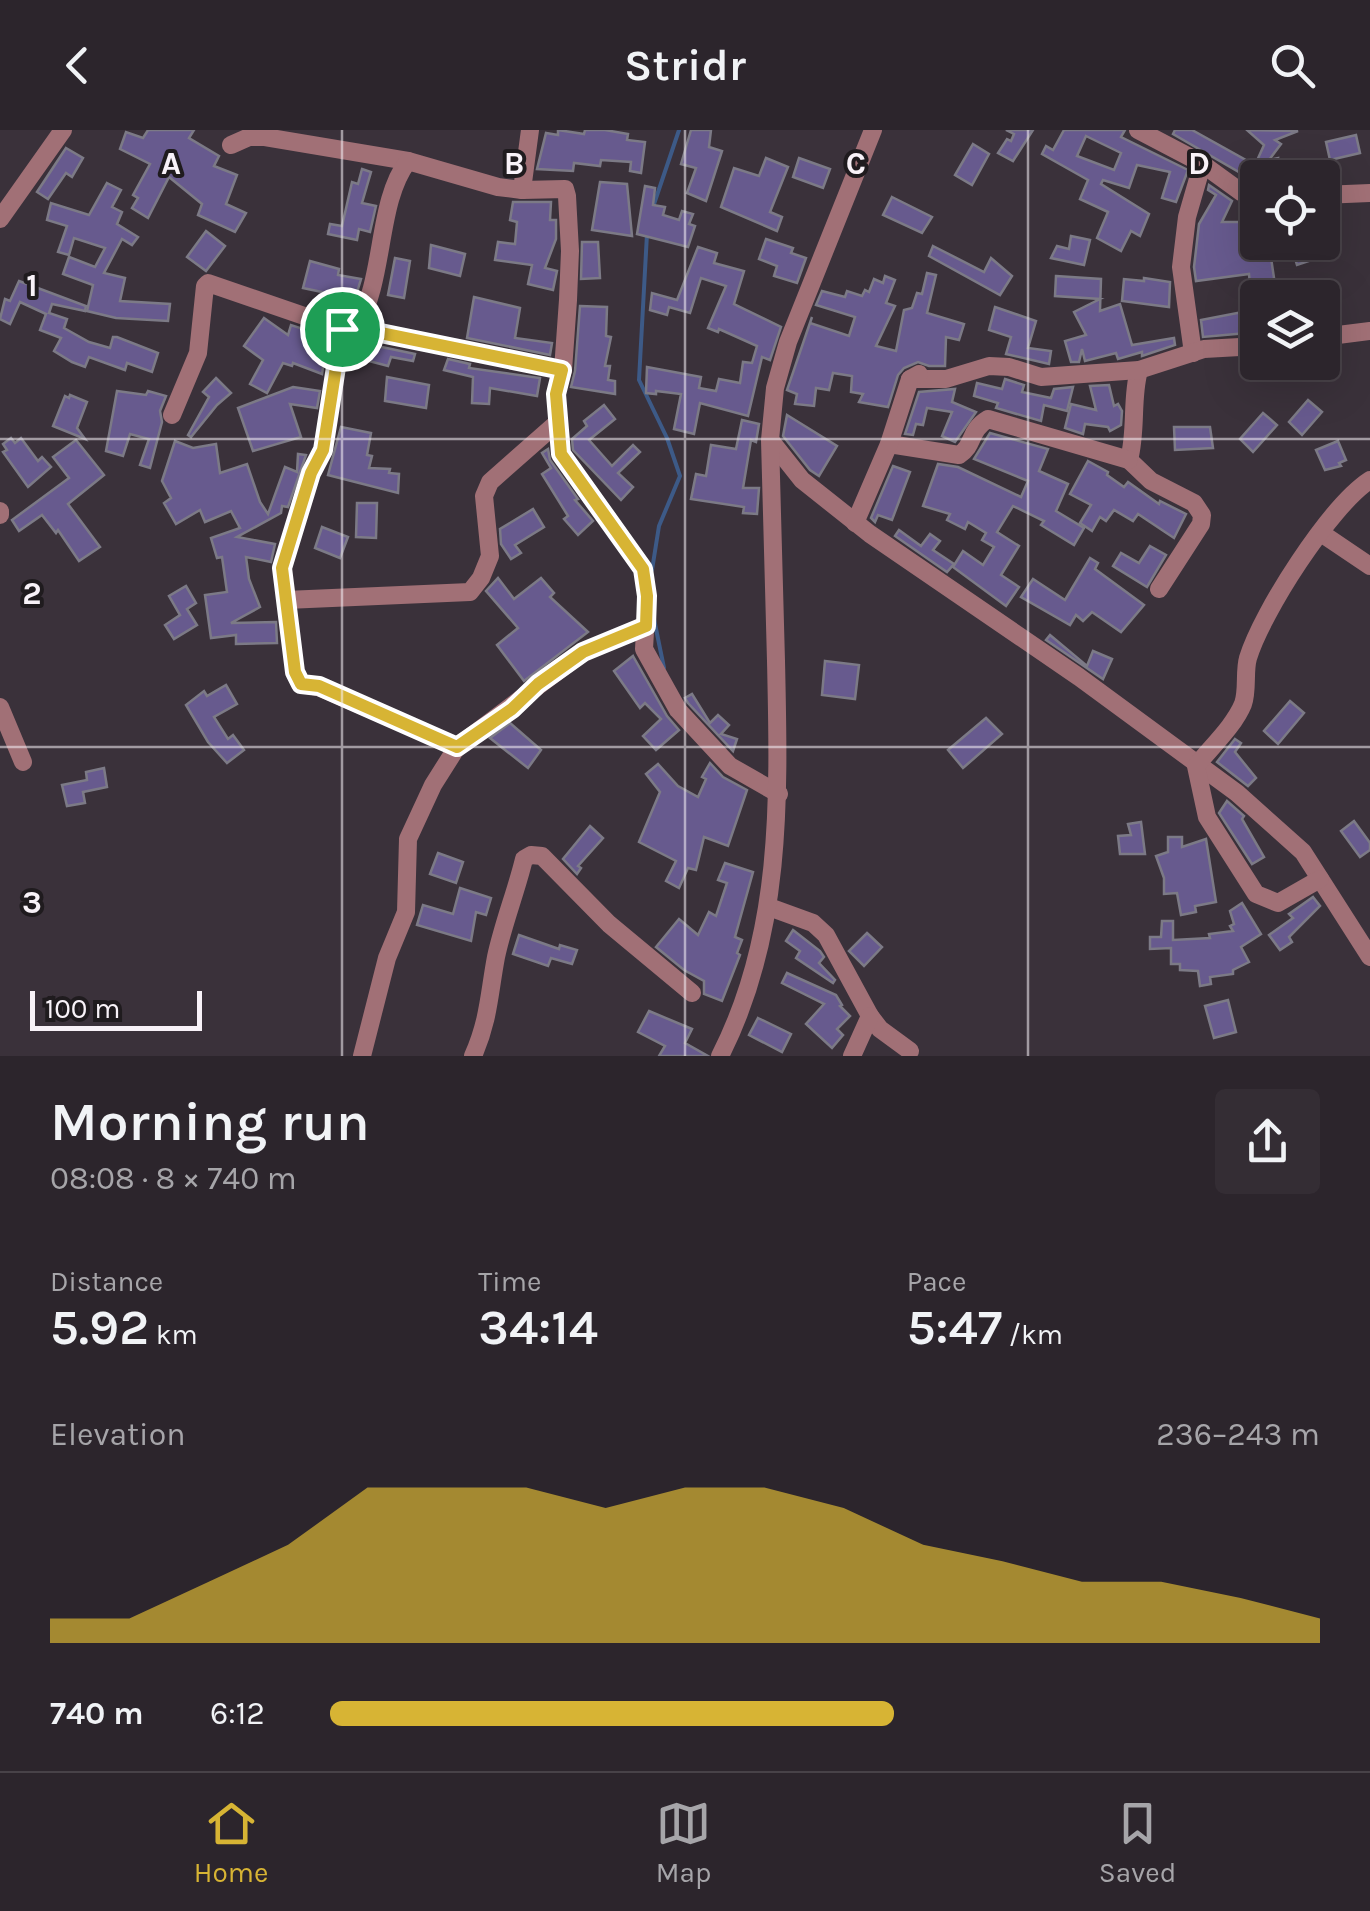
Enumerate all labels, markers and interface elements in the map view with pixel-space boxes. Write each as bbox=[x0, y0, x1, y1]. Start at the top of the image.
icon: back bbox=[50, 38, 105, 93]
icon: search bbox=[1265, 38, 1320, 93]
text: Stridr bbox=[624, 39, 746, 91]
text: A bbox=[161, 145, 181, 182]
text: B bbox=[504, 145, 524, 182]
text: C bbox=[846, 145, 866, 182]
text: D bbox=[1188, 145, 1210, 182]
map controls bbox=[1240, 160, 1340, 380]
button: locate bbox=[1240, 160, 1340, 260]
text: 1 bbox=[26, 267, 38, 304]
button: layers bbox=[1240, 280, 1340, 380]
pin bbox=[300, 287, 385, 372]
icon: arrive bbox=[315, 302, 370, 357]
text: 2 bbox=[22, 575, 42, 612]
text: 3 bbox=[22, 884, 42, 921]
scale bar bbox=[30, 986, 202, 1030]
text: 100 m bbox=[45, 992, 120, 1025]
button: share bbox=[1215, 1089, 1320, 1194]
text: Morning run bbox=[50, 1090, 370, 1154]
text: 08:08 · 8 × 740 m bbox=[50, 1160, 297, 1197]
text: Distance bbox=[50, 1265, 163, 1298]
text: Time bbox=[478, 1265, 541, 1298]
text: Pace bbox=[907, 1265, 966, 1298]
text: 5.92 bbox=[50, 1298, 149, 1357]
text: 34:14 bbox=[478, 1298, 598, 1357]
text: 5:47 bbox=[907, 1298, 1002, 1357]
text: km bbox=[149, 1318, 198, 1351]
text: /km bbox=[1002, 1318, 1063, 1351]
text: Elevation bbox=[50, 1416, 185, 1453]
text: 236–243 m bbox=[1156, 1416, 1320, 1453]
text: 740 m bbox=[50, 1695, 144, 1732]
text: 6:12 bbox=[210, 1695, 265, 1732]
tab: Home bbox=[194, 1796, 268, 1889]
tab: Map bbox=[656, 1796, 711, 1889]
tab: Saved bbox=[1099, 1796, 1176, 1889]

